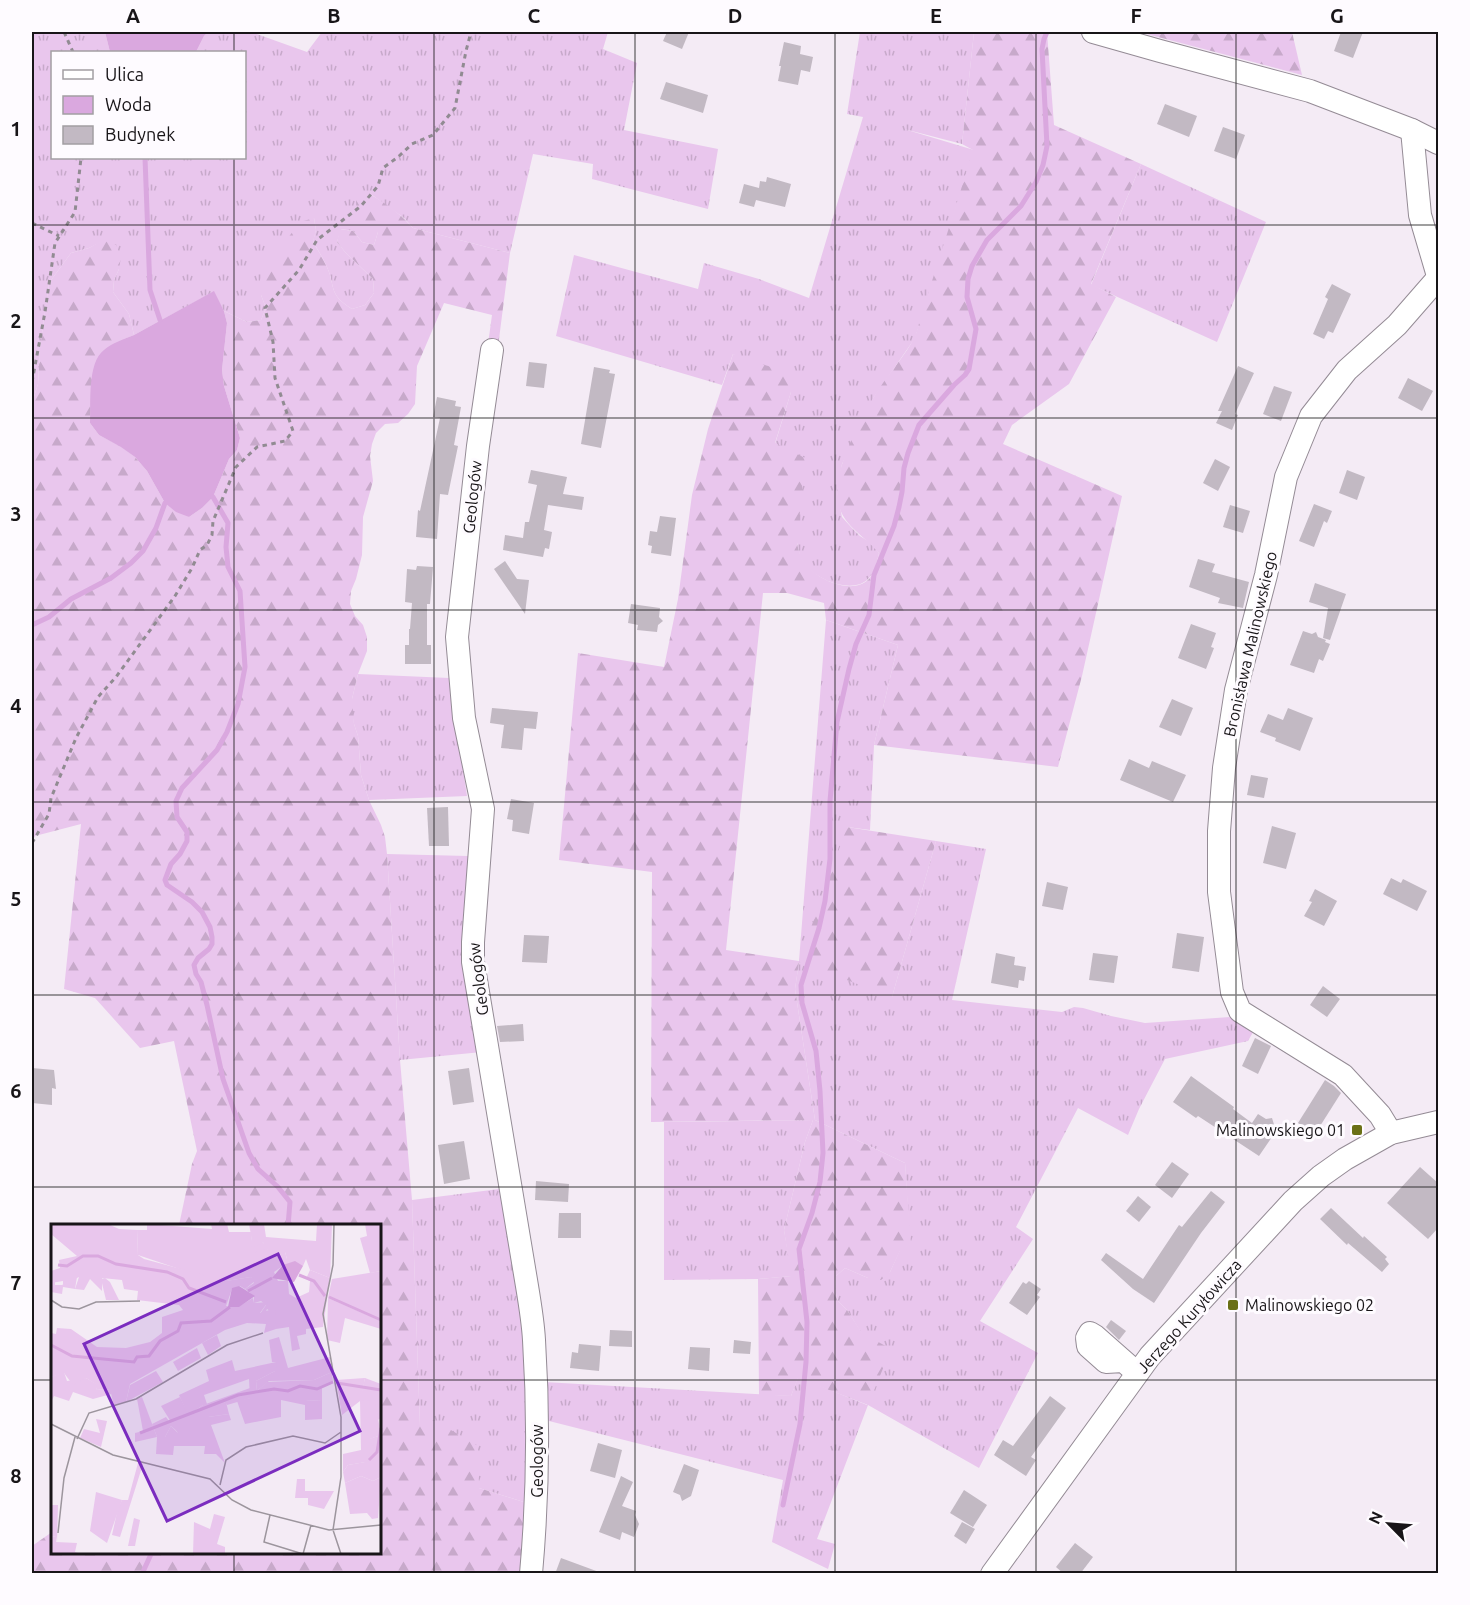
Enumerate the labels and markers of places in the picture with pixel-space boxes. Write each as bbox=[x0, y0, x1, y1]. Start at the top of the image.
place label: Malinowskiego 01 bbox=[1216, 1121, 1345, 1139]
marker: Malinowskiego 01 bbox=[1350, 1123, 1364, 1137]
place label: Malinowskiego 02 bbox=[1245, 1296, 1374, 1314]
marker: Malinowskiego 02 bbox=[1226, 1298, 1240, 1312]

